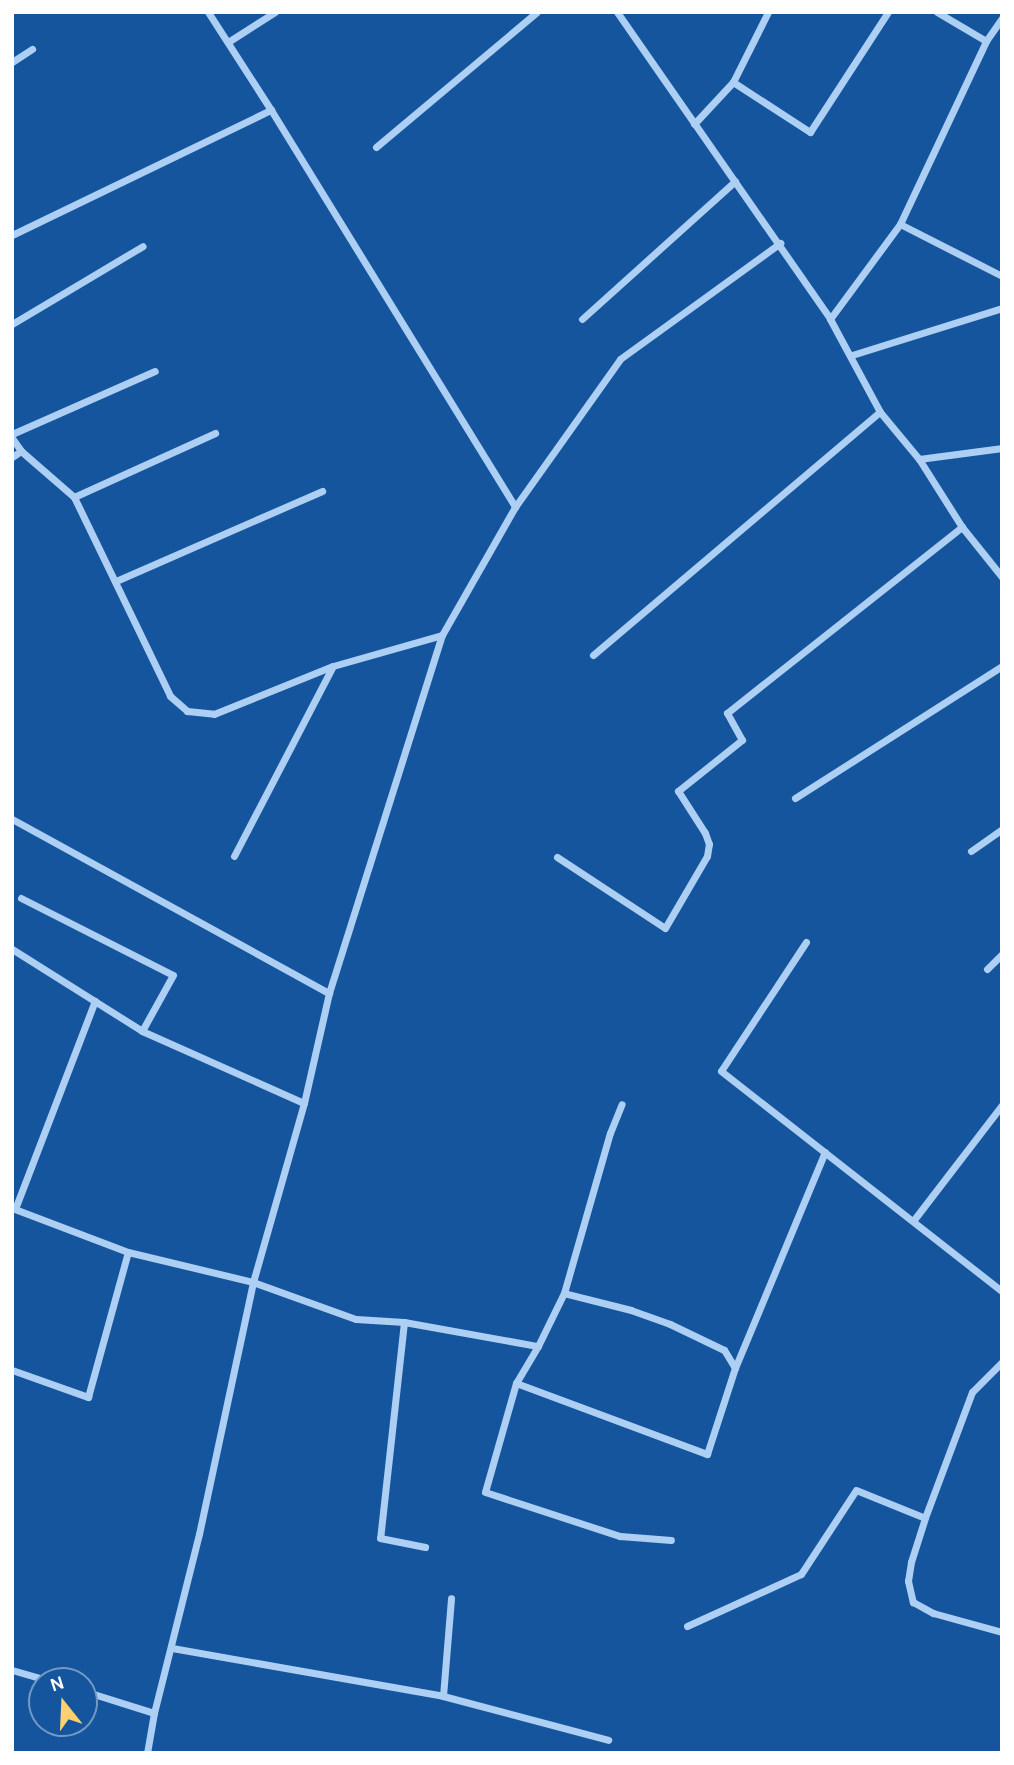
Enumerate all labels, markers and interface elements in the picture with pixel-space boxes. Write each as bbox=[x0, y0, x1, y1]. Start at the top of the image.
north arrow bbox=[28, 1667, 98, 1737]
text: N bbox=[47, 1671, 67, 1696]

